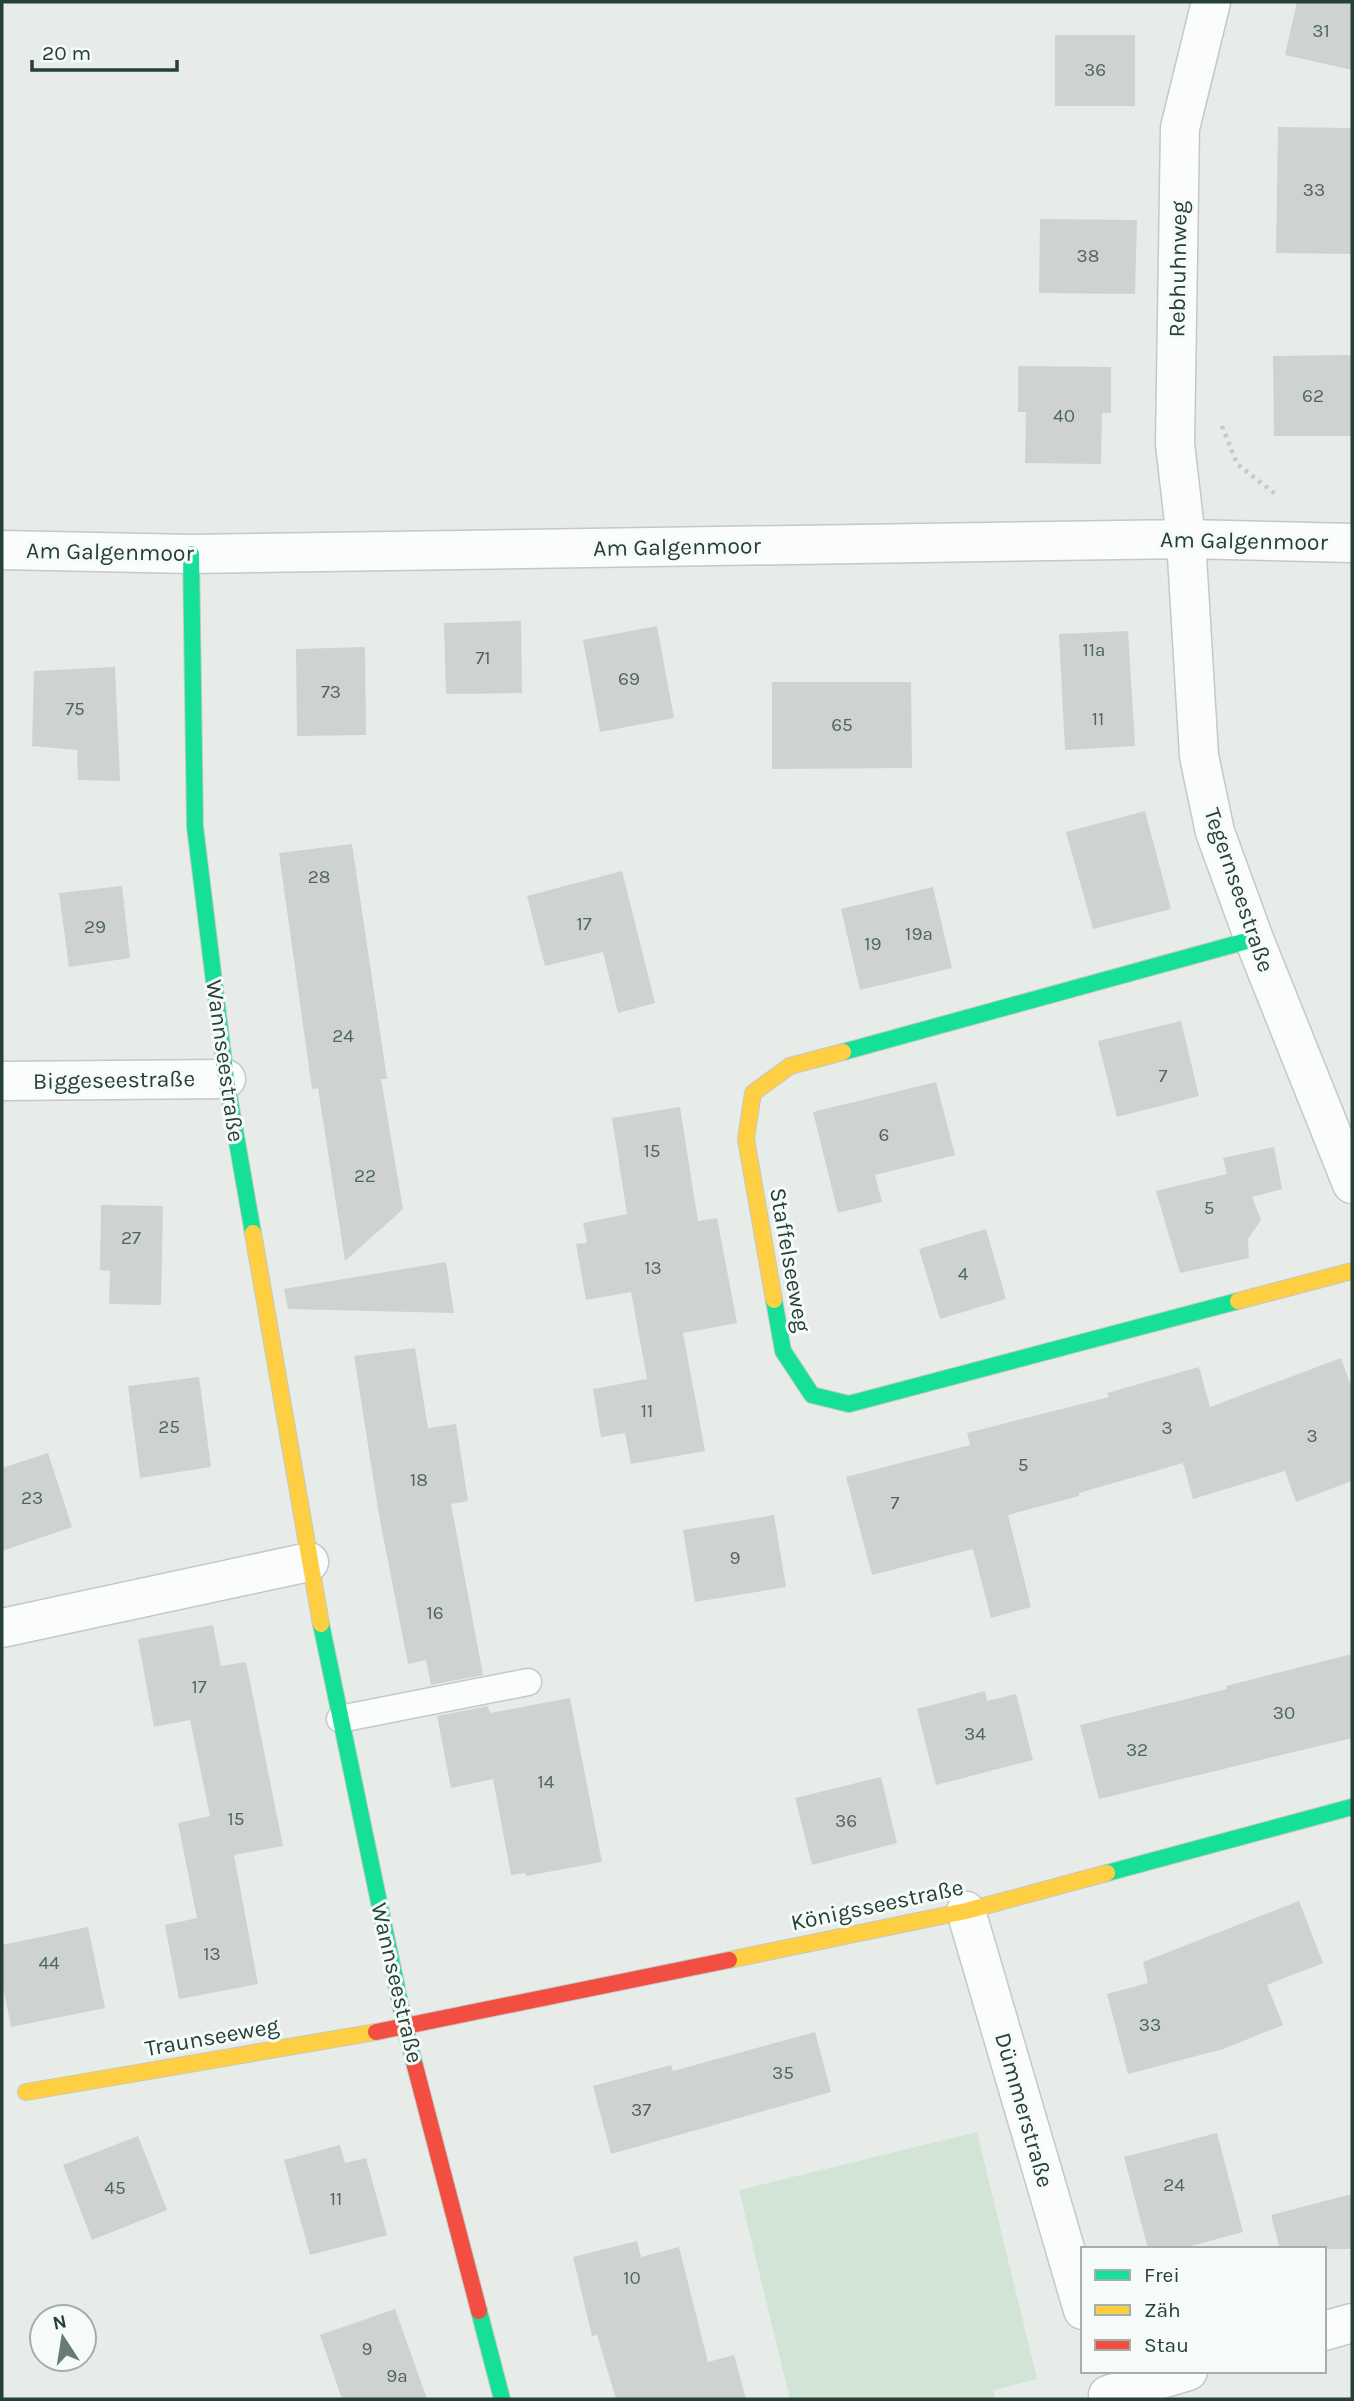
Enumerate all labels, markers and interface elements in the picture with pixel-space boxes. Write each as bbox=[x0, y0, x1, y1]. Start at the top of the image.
house number: 31 bbox=[1312, 20, 1330, 42]
scale bar bbox=[32, 28, 177, 72]
text: 20 m bbox=[42, 41, 91, 65]
house number: 36 bbox=[1084, 59, 1106, 81]
house number: 33 bbox=[1303, 179, 1325, 201]
street label: Rebhuhnweg bbox=[1163, 200, 1193, 338]
house number: 38 bbox=[1077, 245, 1099, 267]
house number: 62 bbox=[1302, 385, 1324, 407]
house number: 40 bbox=[1053, 405, 1075, 427]
street label: Am Galgenmoor bbox=[1160, 526, 1329, 556]
street label: Am Galgenmoor bbox=[593, 532, 762, 562]
street label: Am Galgenmoor bbox=[26, 537, 195, 567]
house number: 11a bbox=[1082, 639, 1106, 661]
house number: 71 bbox=[475, 647, 491, 669]
house number: 69 bbox=[618, 668, 640, 690]
house number: 73 bbox=[321, 681, 341, 703]
house number: 75 bbox=[65, 698, 85, 720]
house number: 11 bbox=[1092, 708, 1104, 730]
house number: 65 bbox=[831, 714, 853, 736]
street label: Tegernseestraße bbox=[1198, 804, 1280, 976]
house number: 28 bbox=[308, 866, 330, 888]
house number: 17 bbox=[576, 913, 592, 935]
house number: 29 bbox=[84, 916, 106, 938]
house number: 19a bbox=[905, 923, 933, 945]
house number: 19 bbox=[864, 933, 882, 955]
street label: Wannseestraße bbox=[200, 978, 250, 1144]
house number: 24 bbox=[332, 1025, 354, 1047]
street label: Biggeseestraße bbox=[33, 1065, 195, 1095]
house number: 7 bbox=[1159, 1065, 1168, 1087]
house number: 6 bbox=[879, 1124, 889, 1146]
house number: 15 bbox=[643, 1140, 661, 1162]
house number: 22 bbox=[354, 1165, 376, 1187]
street label: Staffelseeweg bbox=[764, 1186, 816, 1334]
house number: 5 bbox=[1204, 1197, 1214, 1219]
house number: 27 bbox=[121, 1227, 141, 1249]
house number: 13 bbox=[644, 1257, 662, 1279]
house number: 4 bbox=[958, 1263, 969, 1285]
house number: 11 bbox=[641, 1400, 653, 1422]
house number: 25 bbox=[158, 1416, 180, 1438]
house number: 3 bbox=[1161, 1417, 1173, 1439]
house number: 3 bbox=[1306, 1425, 1318, 1447]
house number: 5 bbox=[1018, 1454, 1028, 1476]
house number: 18 bbox=[410, 1469, 428, 1491]
house number: 23 bbox=[21, 1487, 43, 1509]
house number: 7 bbox=[891, 1492, 900, 1514]
house number: 9 bbox=[729, 1547, 741, 1569]
house number: 16 bbox=[426, 1602, 444, 1624]
house number: 17 bbox=[191, 1676, 207, 1698]
house number: 30 bbox=[1273, 1702, 1295, 1724]
house number: 34 bbox=[964, 1723, 986, 1745]
house number: 32 bbox=[1126, 1739, 1148, 1761]
house number: 14 bbox=[538, 1771, 555, 1793]
house number: 15 bbox=[227, 1808, 245, 1830]
house number: 36 bbox=[835, 1810, 857, 1832]
street label: Königsseestraße bbox=[788, 1874, 966, 1936]
street label: Wannseestraße bbox=[365, 1900, 429, 2066]
house number: 13 bbox=[203, 1943, 221, 1965]
house number: 44 bbox=[38, 1952, 60, 1974]
street label: Traunseeweg bbox=[143, 2012, 281, 2062]
house number: 33 bbox=[1139, 2014, 1161, 2036]
street label: Dümmerstraße bbox=[989, 2029, 1059, 2191]
house number: 35 bbox=[772, 2062, 794, 2084]
house number: 37 bbox=[631, 2099, 651, 2121]
house number: 24 bbox=[1163, 2174, 1185, 2196]
house number: 45 bbox=[104, 2177, 126, 2199]
house number: 11 bbox=[330, 2188, 342, 2210]
legend bbox=[1081, 2247, 1326, 2373]
text: Frei bbox=[1144, 2263, 1180, 2287]
house number: 10 bbox=[623, 2267, 641, 2289]
text: Zäh bbox=[1144, 2298, 1181, 2322]
north arrow bbox=[28, 2303, 98, 2373]
text: N bbox=[51, 2310, 69, 2335]
text: Stau bbox=[1144, 2333, 1189, 2357]
house number: 9 bbox=[361, 2338, 373, 2360]
house number: 9a bbox=[386, 2365, 408, 2387]

